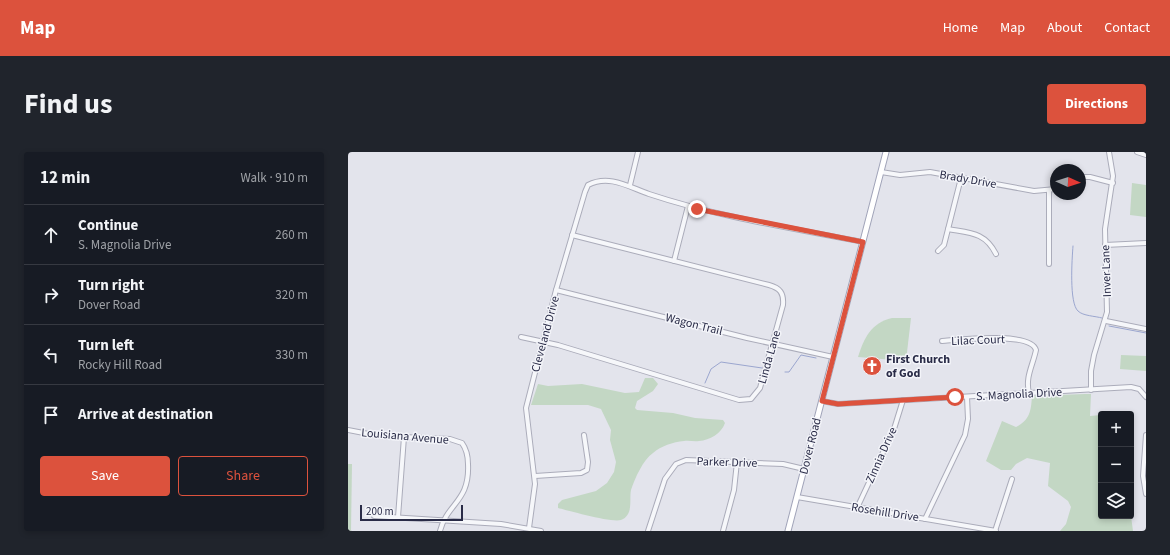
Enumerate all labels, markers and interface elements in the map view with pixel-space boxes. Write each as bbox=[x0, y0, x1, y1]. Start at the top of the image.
text: Map bbox=[20, 15, 55, 42]
text: Home bbox=[943, 18, 978, 38]
text: Map bbox=[1000, 18, 1025, 38]
text: About bbox=[1047, 18, 1082, 38]
text: Contact bbox=[1104, 18, 1150, 38]
text: Find us bbox=[24, 84, 112, 124]
button: Directions bbox=[1047, 84, 1146, 124]
north arrow bbox=[1050, 164, 1086, 200]
text: 12 min bbox=[40, 166, 90, 190]
street label: Brady Drive bbox=[938, 166, 998, 193]
text: Walk · 910 m bbox=[240, 169, 308, 187]
route end bbox=[688, 200, 706, 218]
text: Continue bbox=[78, 215, 138, 236]
icon: ahead bbox=[40, 224, 62, 246]
text: 260 m bbox=[275, 226, 308, 244]
text: S. Magnolia Drive bbox=[78, 236, 171, 254]
street label: Inver Lane bbox=[1097, 245, 1116, 297]
text: Turn right bbox=[78, 275, 144, 296]
icon: right bbox=[40, 284, 62, 306]
text: 320 m bbox=[275, 286, 308, 304]
street label: Cleveland Drive bbox=[527, 294, 564, 374]
text: Dover Road bbox=[78, 296, 140, 314]
street label: Wagon Trail bbox=[663, 309, 724, 340]
street label: Linda Lane bbox=[754, 328, 785, 386]
street label: Lilac Court bbox=[951, 331, 1005, 350]
text: Turn left bbox=[78, 335, 134, 356]
icon: left bbox=[40, 344, 62, 366]
text: 330 m bbox=[275, 346, 308, 364]
place label: First Church of God bbox=[886, 351, 950, 382]
church icon: First Church of God bbox=[861, 355, 883, 377]
text: Rocky Hill Road bbox=[78, 356, 162, 374]
street label: S. Magnolia Drive bbox=[976, 384, 1063, 405]
route start bbox=[946, 388, 964, 406]
icon: arrive bbox=[40, 404, 62, 426]
text: Arrive at destination bbox=[78, 404, 213, 425]
map controls bbox=[1098, 411, 1134, 519]
button: + bbox=[1098, 411, 1134, 447]
street label: Dover Road bbox=[795, 416, 826, 476]
street label: Louisiana Avenue bbox=[361, 424, 449, 449]
street label: Zinnia Drive bbox=[861, 424, 901, 486]
button: − bbox=[1098, 447, 1134, 483]
street label: Parker Drive bbox=[696, 453, 758, 472]
button: Save bbox=[40, 456, 170, 496]
button: Share bbox=[178, 456, 308, 496]
button: layers bbox=[1098, 483, 1134, 519]
street label: Rosehill Drive bbox=[850, 499, 920, 526]
scale bar bbox=[360, 503, 463, 522]
text: 200 m bbox=[366, 504, 394, 519]

